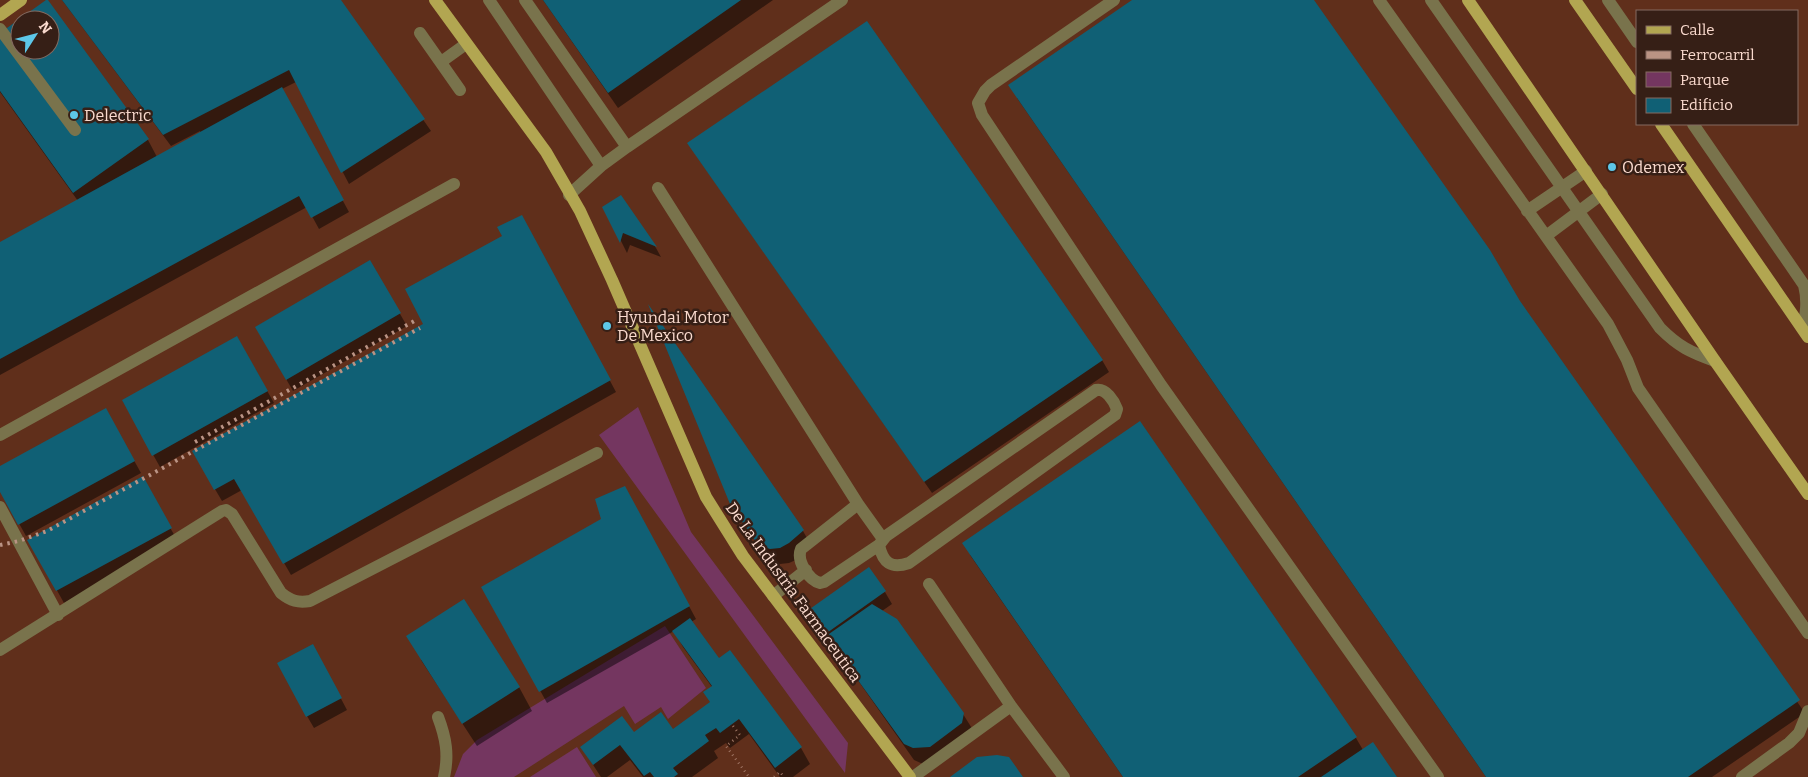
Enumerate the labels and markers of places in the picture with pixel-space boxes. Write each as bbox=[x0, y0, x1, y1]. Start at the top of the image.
place label: Delectric bbox=[84, 106, 151, 125]
marker: Delectric bbox=[68, 109, 80, 121]
place label: Odemex bbox=[1622, 158, 1685, 177]
marker: Odemex bbox=[1606, 161, 1618, 173]
place label: Hyundai Motor De Mexico bbox=[617, 308, 729, 345]
marker: Hyundai Motor De Mexico bbox=[601, 320, 613, 332]

